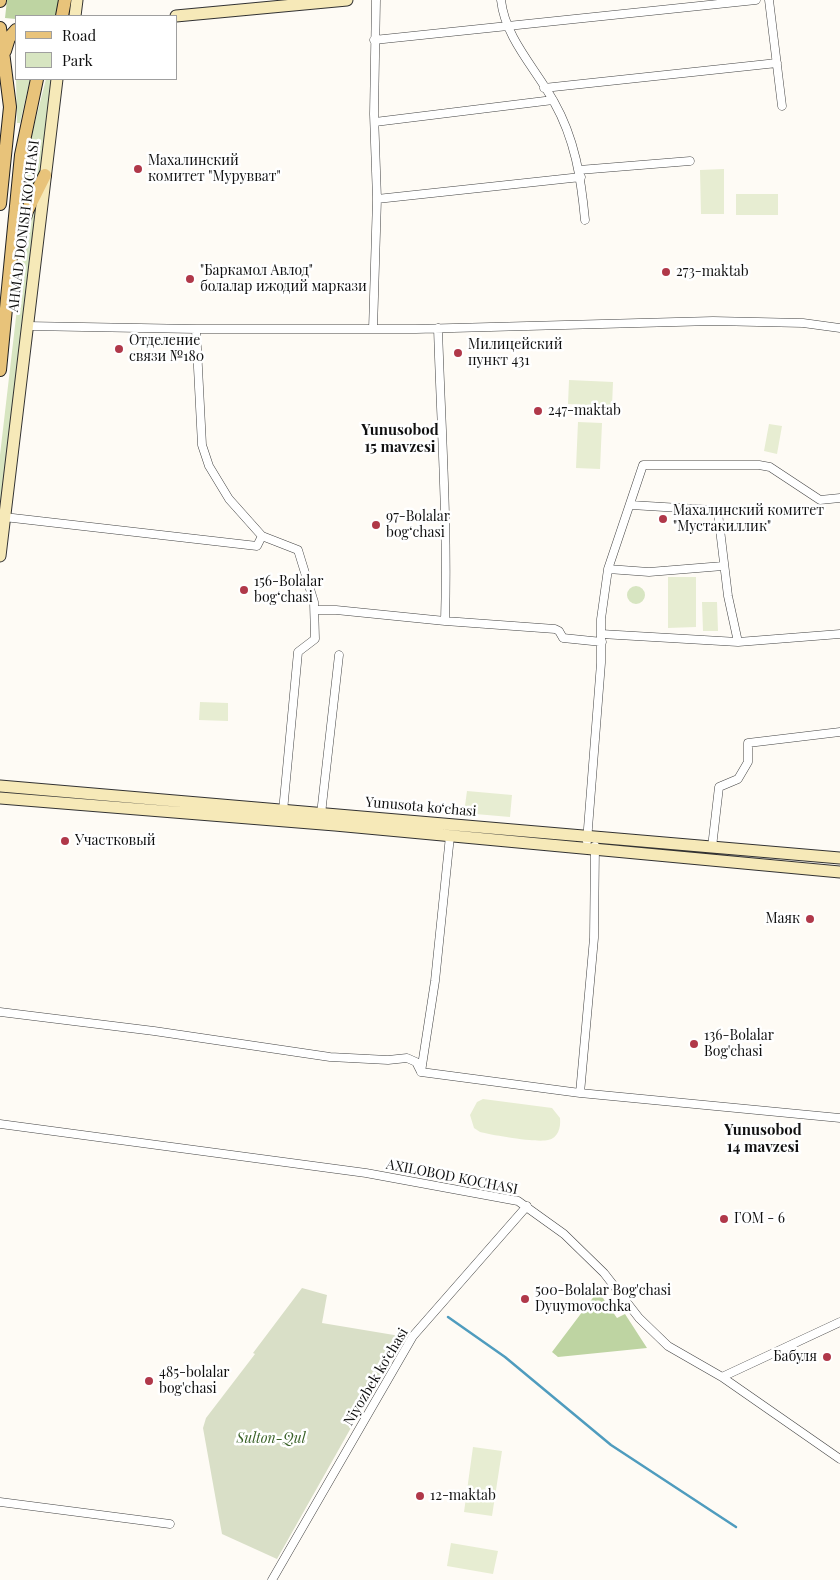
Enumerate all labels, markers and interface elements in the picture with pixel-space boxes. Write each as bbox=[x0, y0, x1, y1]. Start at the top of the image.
legend bbox=[15, 15, 178, 80]
text: Road bbox=[62, 25, 96, 45]
text: Park bbox=[62, 50, 93, 70]
street label: AHMAD DONISH KO'CHASI bbox=[5, 139, 43, 313]
place label: Махалинский комитет "Мурувват" bbox=[148, 153, 281, 186]
marker: Махалинский комитет "Мурувват" bbox=[132, 163, 144, 175]
place label: "Баркамол Авлод" болалар ижодий маркази bbox=[200, 263, 367, 296]
place label: 273-maktab bbox=[676, 264, 749, 280]
marker: 273-maktab bbox=[660, 266, 672, 278]
marker: "Баркамол Авлод" болалар ижодий маркази bbox=[184, 273, 196, 285]
place label: Отделение связи №180 bbox=[129, 333, 204, 366]
place label: Милицейский пункт 431 bbox=[468, 337, 562, 370]
marker: Отделение связи №180 bbox=[113, 343, 125, 355]
marker: Милицейский пункт 431 bbox=[452, 347, 464, 359]
place label: 247-maktab bbox=[548, 403, 621, 419]
marker: 247-maktab bbox=[532, 405, 544, 417]
district label: Yunusobod 15 mavzesi bbox=[361, 421, 439, 456]
place label: Махалинский комитет "Мустакиллик" bbox=[673, 503, 824, 536]
place label: 97-Bolalar bogʻchasi bbox=[386, 509, 450, 542]
marker: Махалинский комитет "Мустакиллик" bbox=[657, 513, 669, 525]
marker: 97-Bolalar bogʻchasi bbox=[370, 519, 382, 531]
place label: 156-Bolalar bogʻchasi bbox=[254, 574, 323, 606]
marker: 156-Bolalar bogʻchasi bbox=[238, 584, 250, 596]
street label: Yunusota koʻchasi bbox=[365, 794, 477, 820]
place label: Участковый bbox=[75, 833, 156, 849]
marker: Участковый bbox=[59, 835, 71, 847]
place label: Маяк bbox=[765, 911, 800, 927]
marker: Маяк bbox=[804, 913, 816, 925]
place label: 136-Bolalar Bog'chasi bbox=[704, 1028, 774, 1060]
marker: 136-Bolalar Bog'chasi bbox=[688, 1038, 700, 1050]
district label: Yunusobod 14 mavzesi bbox=[724, 1121, 802, 1156]
street label: AXILOBOD KOCHASI bbox=[385, 1156, 519, 1198]
place label: ГОМ - 6 bbox=[734, 1211, 785, 1227]
marker: ГОМ - 6 bbox=[718, 1213, 730, 1225]
place label: 500-Bolalar Bog'chasi Dyuymovochka bbox=[535, 1283, 671, 1315]
marker: 500-Bolalar Bog'chasi Dyuymovochka bbox=[519, 1293, 531, 1305]
street label: Niyozbek koʻchasi bbox=[340, 1325, 412, 1429]
place label: Бабуля bbox=[773, 1349, 817, 1365]
marker: Бабуля bbox=[821, 1351, 833, 1363]
place label: 485-bolalar bog'chasi bbox=[159, 1365, 230, 1398]
marker: 485-bolalar bog'chasi bbox=[143, 1375, 155, 1387]
park label: Sulton-Qul bbox=[236, 1431, 306, 1447]
place label: 12-maktab bbox=[430, 1488, 496, 1504]
marker: 12-maktab bbox=[414, 1490, 426, 1502]

